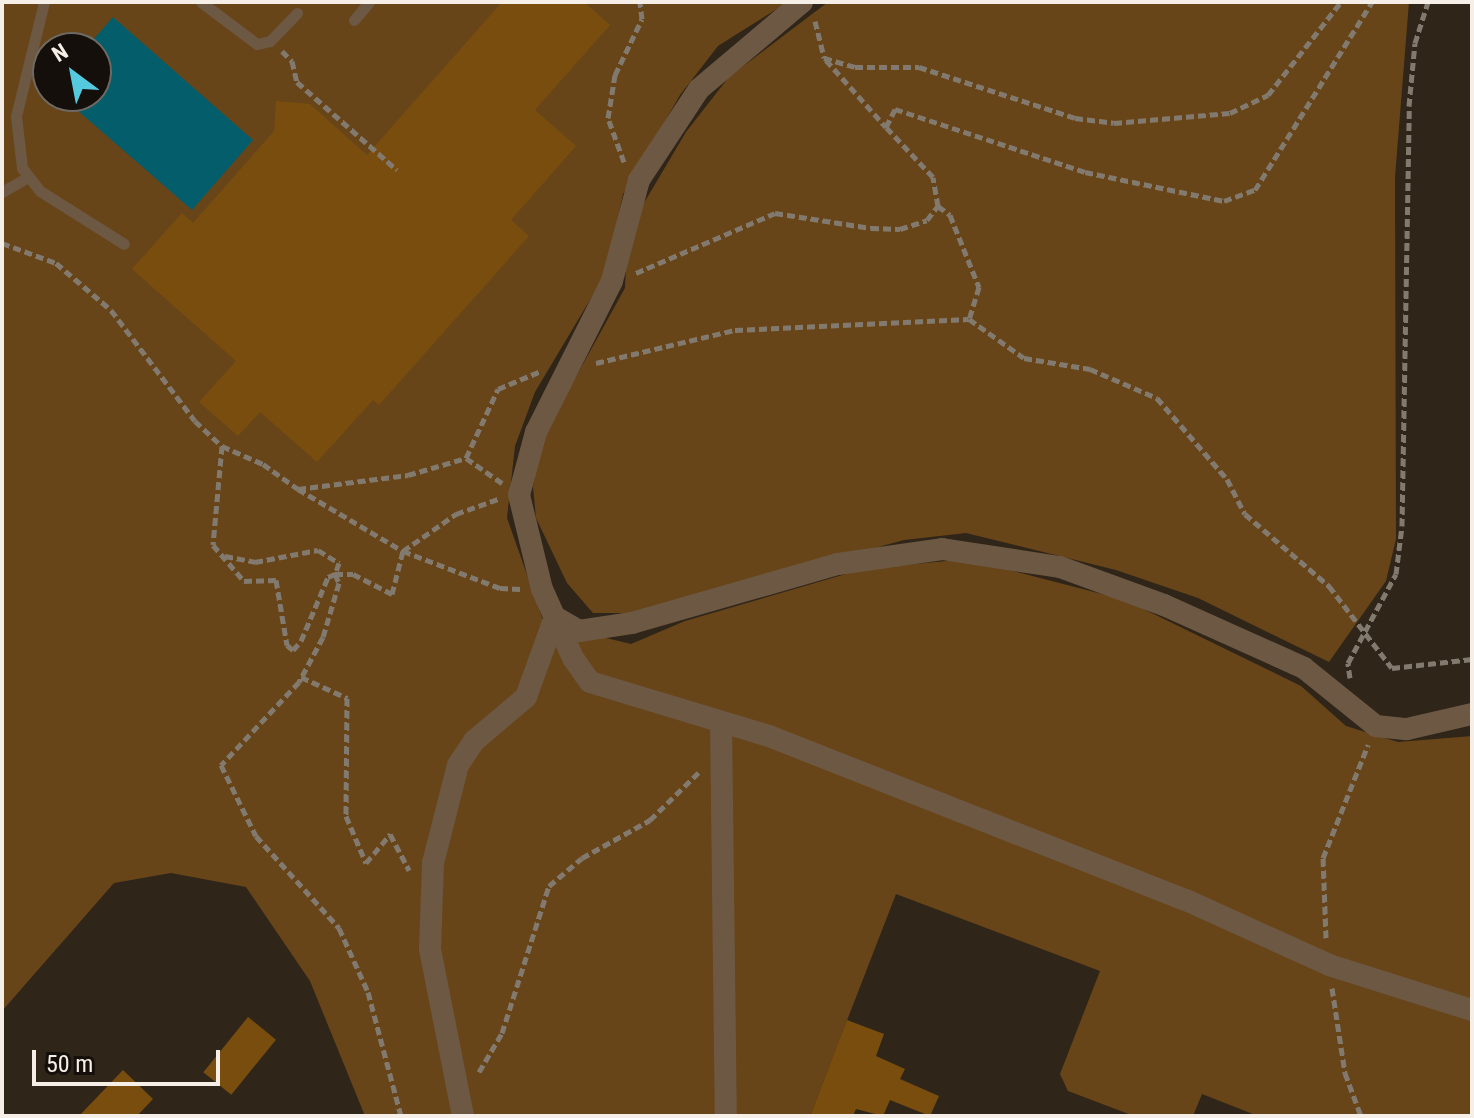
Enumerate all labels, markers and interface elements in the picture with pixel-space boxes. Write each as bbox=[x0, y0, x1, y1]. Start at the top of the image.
north arrow bbox=[32, 32, 112, 112]
text: N bbox=[48, 39, 72, 67]
scale bar bbox=[36, 1034, 224, 1084]
text: 50 m bbox=[46, 1050, 93, 1078]

